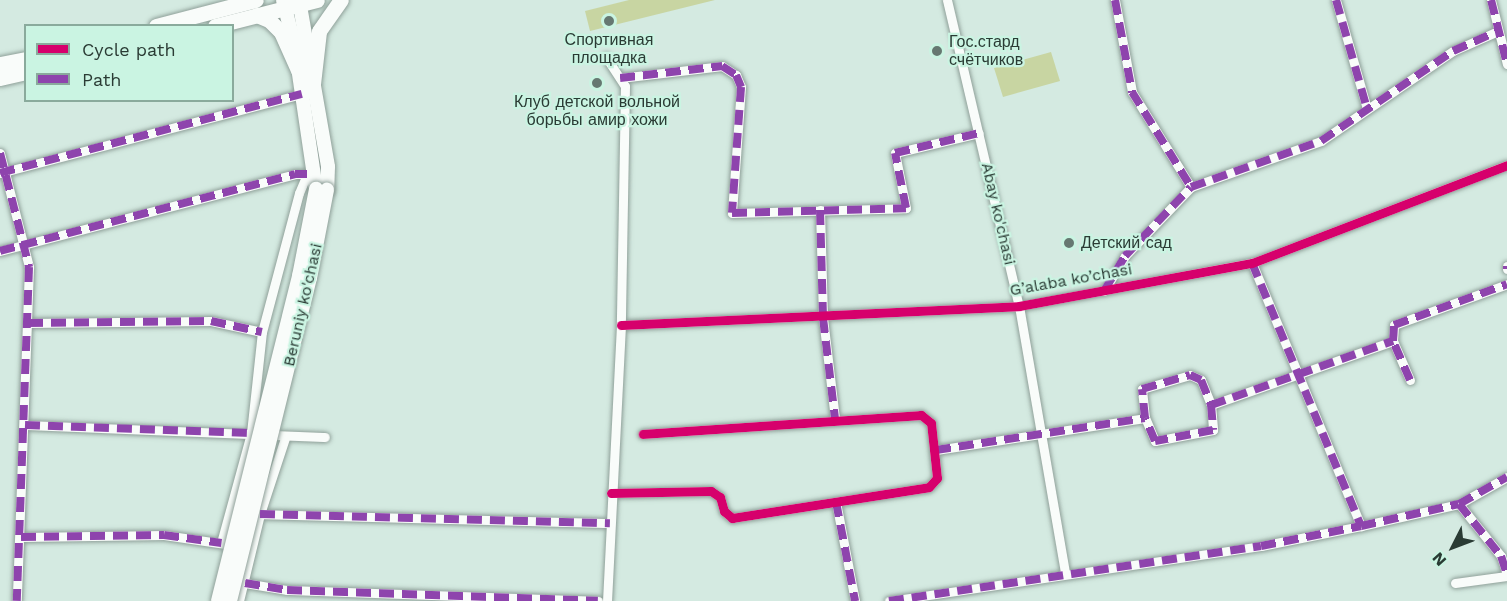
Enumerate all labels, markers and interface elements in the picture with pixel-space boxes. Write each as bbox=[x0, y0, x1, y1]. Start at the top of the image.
marker: Спортивная площадка bbox=[602, 14, 616, 28]
legend bbox=[24, 24, 234, 102]
place label: Спортивная площадка bbox=[565, 30, 653, 68]
place label: Гос.стард счётчиков bbox=[949, 32, 1023, 70]
text: Cycle path bbox=[82, 39, 176, 60]
marker: Гос.стард счётчиков bbox=[930, 44, 944, 58]
text: Path bbox=[82, 69, 122, 90]
marker: Клуб детской вольной борьбы амир хожи bbox=[590, 76, 604, 90]
place label: Клуб детской вольной борьбы амир хожи bbox=[514, 92, 680, 130]
street label: Abay ko'chasi bbox=[977, 161, 1019, 267]
place label: Детский сад bbox=[1081, 233, 1172, 253]
marker: Детский сад bbox=[1062, 236, 1076, 250]
street label: Beruniy ko'chasi bbox=[279, 241, 327, 369]
street label: G’alaba ko’chasi bbox=[1008, 260, 1134, 300]
north arrow bbox=[1423, 517, 1483, 577]
text: N bbox=[1428, 549, 1450, 570]

